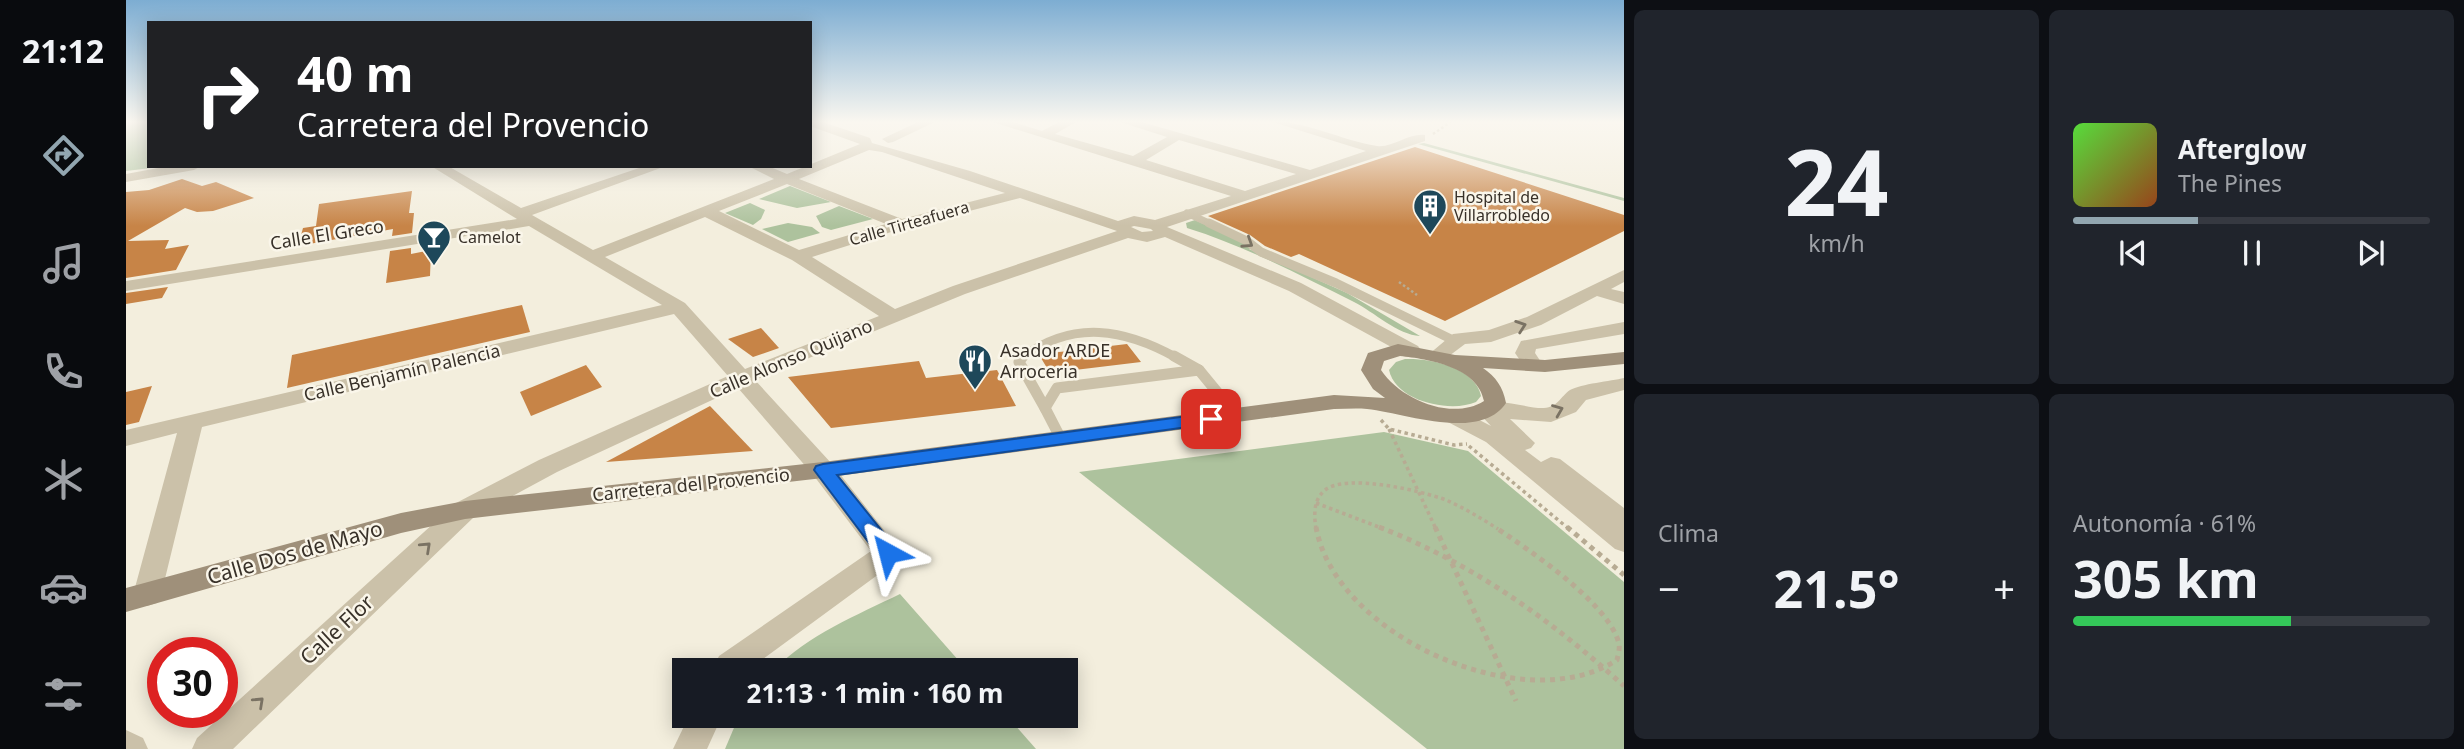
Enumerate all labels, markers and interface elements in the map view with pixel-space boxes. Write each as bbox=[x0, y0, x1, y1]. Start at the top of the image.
text: 21:12 bbox=[22, 29, 104, 72]
text: 40 m bbox=[297, 40, 414, 106]
icon: right bbox=[182, 49, 273, 140]
text: Carretera del Provencio bbox=[297, 103, 649, 146]
text: 24 bbox=[1784, 119, 1889, 243]
icon: directions bbox=[39, 131, 88, 180]
text: Afterglow bbox=[2178, 131, 2306, 167]
text: The Pines bbox=[2178, 167, 2282, 199]
place label: Hospital de Villarrobledo bbox=[1454, 186, 1550, 226]
building icon: Hospital de Villarrobledo bbox=[1411, 187, 1449, 236]
street label: Calle Tirteafuera bbox=[847, 195, 971, 251]
street label: Calle El Greco bbox=[268, 213, 385, 255]
bar icon: Camelot bbox=[415, 218, 453, 267]
place label: Camelot bbox=[458, 226, 521, 248]
text: km/h bbox=[1808, 227, 1865, 259]
icon: previous bbox=[2114, 234, 2152, 272]
icon: pause bbox=[2233, 234, 2271, 272]
icon: next bbox=[2352, 234, 2390, 272]
one-way arrow bbox=[1240, 235, 1253, 247]
icon: music bbox=[39, 239, 88, 288]
street label: Calle Alonso Quijano bbox=[706, 313, 876, 403]
one-way arrow bbox=[1514, 320, 1526, 334]
street label: Calle Benjamín Palencia bbox=[301, 338, 502, 406]
place label: Asador ARDE Arroceria bbox=[1000, 338, 1110, 383]
restaurant icon: Asador ARDE Arroceria bbox=[956, 342, 994, 391]
icon: phone bbox=[39, 347, 88, 396]
pin bbox=[1181, 389, 1241, 449]
icon: arrive bbox=[1192, 400, 1230, 438]
one-way arrow bbox=[1551, 405, 1563, 419]
icon: climate bbox=[39, 455, 88, 504]
street label: Carretera del Provencio bbox=[591, 462, 791, 506]
text: Autonomía · 61% bbox=[2073, 507, 2256, 539]
street label: Calle Dos de Mayo bbox=[204, 514, 386, 590]
position arrow bbox=[851, 516, 925, 590]
text: Clima bbox=[1658, 517, 1719, 549]
text: 305 km bbox=[2073, 542, 2259, 613]
one-way arrow bbox=[418, 543, 431, 556]
text: 21.5° bbox=[1774, 552, 1899, 623]
text: − bbox=[1658, 562, 1680, 614]
text: + bbox=[1993, 562, 2015, 614]
icon: car bbox=[39, 563, 88, 612]
street label: Calle Flor bbox=[294, 588, 379, 671]
speed limit sign: 30 bbox=[147, 637, 238, 728]
icon: filters bbox=[39, 670, 88, 719]
text: 21:13 · 1 min · 160 m bbox=[747, 675, 1003, 711]
one-way arrow bbox=[251, 698, 264, 711]

